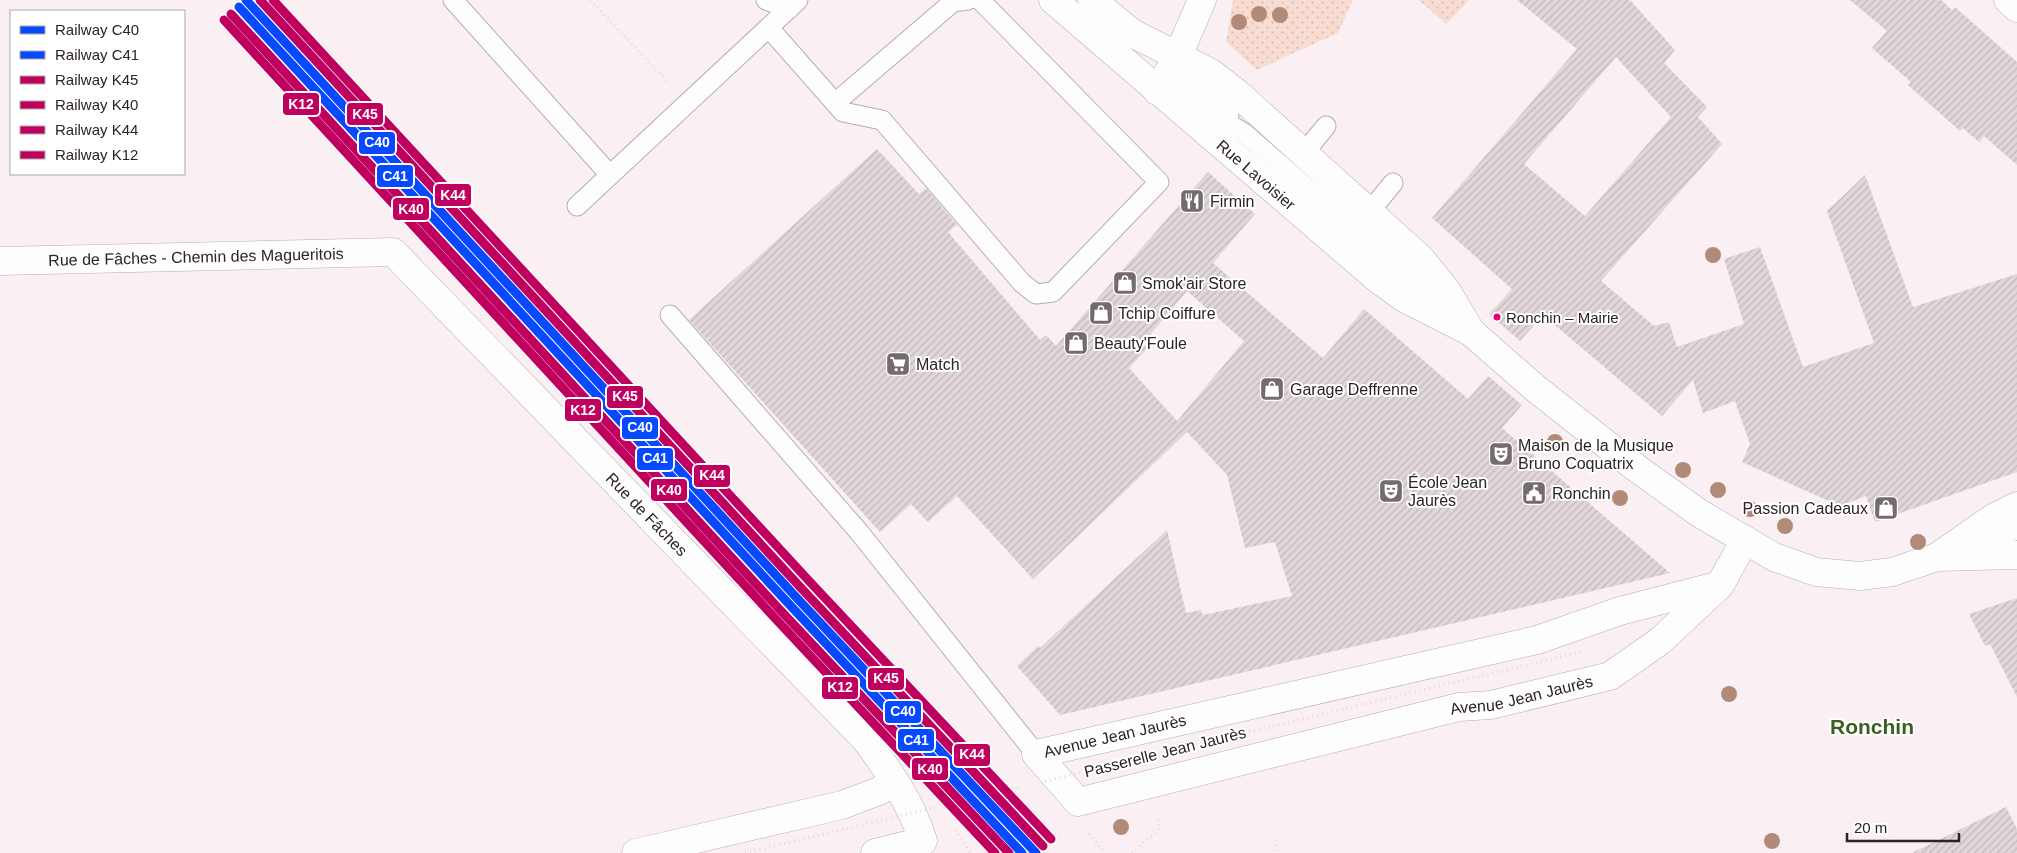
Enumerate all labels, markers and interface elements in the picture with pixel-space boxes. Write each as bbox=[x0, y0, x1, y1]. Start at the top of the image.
legend bbox=[10, 10, 185, 175]
text: Railway C40 bbox=[55, 21, 139, 38]
text: Railway C41 bbox=[55, 46, 139, 63]
text: Railway K45 bbox=[55, 71, 138, 88]
line badge: K12 bbox=[282, 92, 320, 116]
text: Railway K40 bbox=[55, 96, 138, 113]
text: K12 bbox=[288, 96, 314, 112]
line badge: K45 bbox=[346, 102, 384, 126]
text: K45 bbox=[352, 106, 378, 122]
text: Railway K44 bbox=[55, 121, 138, 138]
line badge: C40 bbox=[358, 131, 396, 155]
text: C40 bbox=[364, 134, 390, 150]
street label: Rue Lavoisier bbox=[1214, 136, 1299, 213]
text: Railway K12 bbox=[55, 146, 138, 163]
line badge: C41 bbox=[376, 164, 414, 188]
text: C41 bbox=[382, 168, 408, 184]
line badge: K44 bbox=[434, 183, 472, 207]
text: K44 bbox=[440, 187, 466, 203]
restaurant icon: Firmin bbox=[1179, 188, 1205, 214]
place label: Firmin bbox=[1210, 193, 1254, 210]
line badge: K40 bbox=[392, 197, 430, 221]
text: K40 bbox=[398, 201, 424, 217]
street label: Rue de Fâches - Chemin des Magueritois bbox=[48, 245, 344, 268]
shop icon: Smok'air Store bbox=[1112, 270, 1138, 296]
place label: Smok'air Store bbox=[1142, 275, 1247, 292]
shop icon: Tchip Coiffure bbox=[1088, 300, 1114, 326]
place label: Tchip Coiffure bbox=[1118, 305, 1216, 322]
place label: Ronchin – Mairie bbox=[1506, 309, 1619, 326]
marker: Ronchin – Mairie bbox=[1492, 312, 1502, 322]
shop icon: Beauty'Foule bbox=[1063, 330, 1089, 356]
place label: Beauty'Foule bbox=[1094, 335, 1187, 352]
supermarket icon: Match bbox=[885, 351, 911, 377]
place label: Match bbox=[916, 356, 960, 373]
shop icon: Garage Deffrenne bbox=[1259, 376, 1285, 402]
place label: Garage Deffrenne bbox=[1290, 381, 1418, 398]
line badge: K45 bbox=[606, 385, 644, 409]
text: K45 bbox=[612, 388, 638, 404]
line badge: K12 bbox=[564, 398, 602, 422]
text: K12 bbox=[570, 402, 596, 418]
line badge: C40 bbox=[621, 416, 659, 440]
text: C40 bbox=[627, 419, 653, 435]
place label: Maison de la Musique Bruno Coquatrix bbox=[1518, 437, 1674, 472]
theatre icon: Maison de la Musique Bruno Coquatrix bbox=[1488, 441, 1514, 467]
line badge: C41 bbox=[636, 447, 674, 471]
text: C41 bbox=[642, 450, 668, 466]
line badge: K44 bbox=[693, 464, 731, 488]
text: K44 bbox=[699, 467, 725, 483]
street label: Rue de Fâches bbox=[603, 469, 691, 559]
place label: École Jean Jaurès bbox=[1408, 473, 1487, 509]
line badge: K40 bbox=[650, 478, 688, 502]
theatre icon: École Jean Jaurès bbox=[1378, 478, 1404, 504]
public building icon: Ronchin bbox=[1521, 480, 1547, 506]
text: K40 bbox=[656, 482, 682, 498]
place label: Ronchin bbox=[1552, 485, 1611, 502]
shop icon: Passion Cadeaux bbox=[1873, 495, 1899, 521]
place label: Passion Cadeaux bbox=[1743, 500, 1868, 517]
line badge: K45 bbox=[867, 667, 905, 691]
text: K45 bbox=[873, 670, 899, 686]
street label: Avenue Jean Jaurès bbox=[1448, 672, 1594, 718]
line badge: K12 bbox=[821, 676, 859, 700]
text: K12 bbox=[827, 679, 853, 695]
line badge: C40 bbox=[884, 700, 922, 724]
text: C40 bbox=[890, 703, 916, 719]
street label: Avenue Jean Jaurès bbox=[1042, 711, 1188, 761]
district label: Ronchin bbox=[1830, 715, 1914, 738]
street label: Passerelle Jean Jaurès bbox=[1082, 724, 1248, 780]
line badge: C41 bbox=[897, 728, 935, 752]
text: C41 bbox=[903, 732, 929, 748]
line badge: K44 bbox=[953, 743, 991, 767]
text: K44 bbox=[959, 746, 985, 762]
line badge: K40 bbox=[911, 757, 949, 781]
text: K40 bbox=[917, 761, 943, 777]
scale bar bbox=[1847, 810, 1960, 842]
text: 20 m bbox=[1854, 819, 1887, 836]

